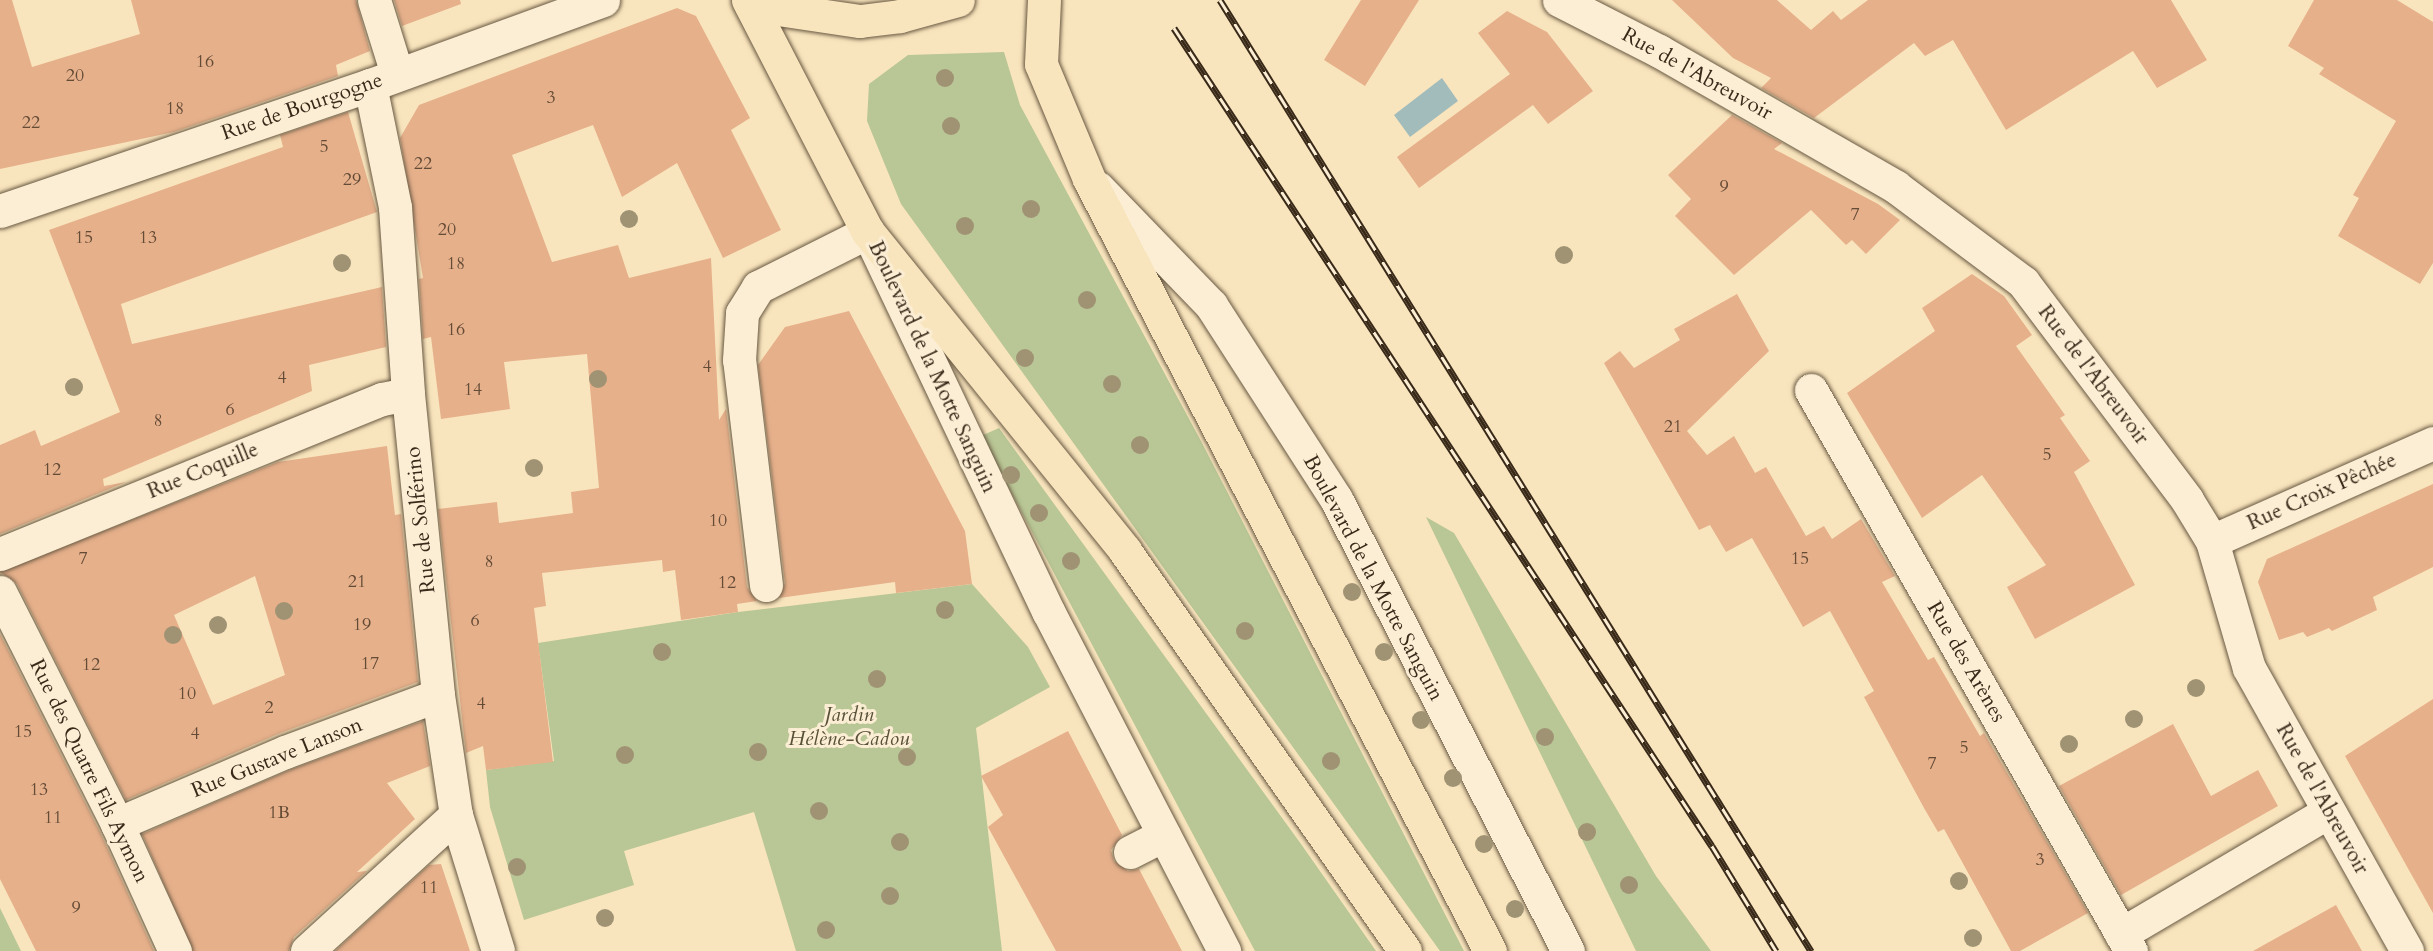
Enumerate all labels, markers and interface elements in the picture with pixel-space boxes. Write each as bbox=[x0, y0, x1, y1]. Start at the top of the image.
street label: Rue de l'Abreuvoir bbox=[1617, 22, 1777, 126]
house number: 16 bbox=[196, 51, 214, 73]
house number: 20 bbox=[66, 65, 84, 87]
street label: Rue de Bourgogne bbox=[218, 68, 386, 146]
house number: 3 bbox=[546, 87, 556, 109]
house number: 18 bbox=[166, 98, 184, 120]
house number: 22 bbox=[22, 112, 40, 134]
house number: 5 bbox=[319, 136, 329, 158]
house number: 22 bbox=[414, 153, 432, 175]
house number: 29 bbox=[343, 169, 361, 191]
house number: 9 bbox=[1719, 176, 1729, 198]
house number: 7 bbox=[1850, 204, 1860, 226]
house number: 20 bbox=[438, 219, 456, 241]
house number: 15 bbox=[75, 227, 93, 249]
house number: 13 bbox=[139, 227, 157, 249]
street label: Boulevard de la Motte Sanguin bbox=[863, 237, 1001, 497]
house number: 18 bbox=[447, 253, 465, 275]
street label: Rue de l'Abreuvoir bbox=[2032, 300, 2154, 450]
house number: 16 bbox=[447, 319, 465, 341]
house number: 4 bbox=[702, 356, 712, 378]
house number: 4 bbox=[277, 367, 287, 389]
house number: 14 bbox=[464, 379, 482, 401]
house number: 6 bbox=[225, 399, 235, 421]
house number: 8 bbox=[153, 410, 163, 432]
house number: 21 bbox=[1664, 416, 1682, 438]
street label: Rue Coquille bbox=[144, 437, 262, 505]
house number: 5 bbox=[2042, 444, 2052, 466]
street label: Rue de Solférino bbox=[401, 445, 441, 595]
street label: Rue Croix Pêchée bbox=[2244, 448, 2400, 536]
street label: Boulevard de la Motte Sanguin bbox=[1297, 451, 1449, 705]
house number: 12 bbox=[43, 459, 61, 481]
house number: 10 bbox=[709, 510, 727, 532]
house number: 7 bbox=[78, 548, 88, 570]
house number: 15 bbox=[1791, 548, 1809, 570]
house number: 8 bbox=[484, 551, 494, 573]
house number: 21 bbox=[348, 571, 366, 593]
house number: 12 bbox=[718, 572, 736, 594]
street label: Rue des Arènes bbox=[1921, 597, 2011, 727]
house number: 6 bbox=[470, 610, 480, 632]
house number: 19 bbox=[353, 614, 371, 636]
house number: 17 bbox=[361, 653, 379, 675]
house number: 12 bbox=[82, 654, 100, 676]
street label: Rue des Quatre Fils Aymon bbox=[24, 655, 154, 887]
house number: 10 bbox=[178, 683, 196, 705]
house number: 4 bbox=[476, 693, 486, 715]
house number: 2 bbox=[264, 697, 274, 719]
park label: Jardin Hélène-Cadou bbox=[788, 702, 910, 752]
street label: Rue Gustave Lanson bbox=[188, 712, 366, 804]
street label: Rue de l'Abreuvoir bbox=[2270, 719, 2374, 879]
house number: 15 bbox=[14, 721, 32, 743]
house number: 4 bbox=[190, 723, 200, 745]
house number: 5 bbox=[1959, 737, 1969, 759]
house number: 7 bbox=[1927, 753, 1937, 775]
house number: 13 bbox=[30, 779, 48, 801]
house number: 1B bbox=[268, 802, 290, 824]
house number: 11 bbox=[44, 807, 62, 829]
house number: 3 bbox=[2035, 849, 2045, 871]
house number: 11 bbox=[420, 877, 438, 899]
house number: 9 bbox=[71, 897, 81, 919]

